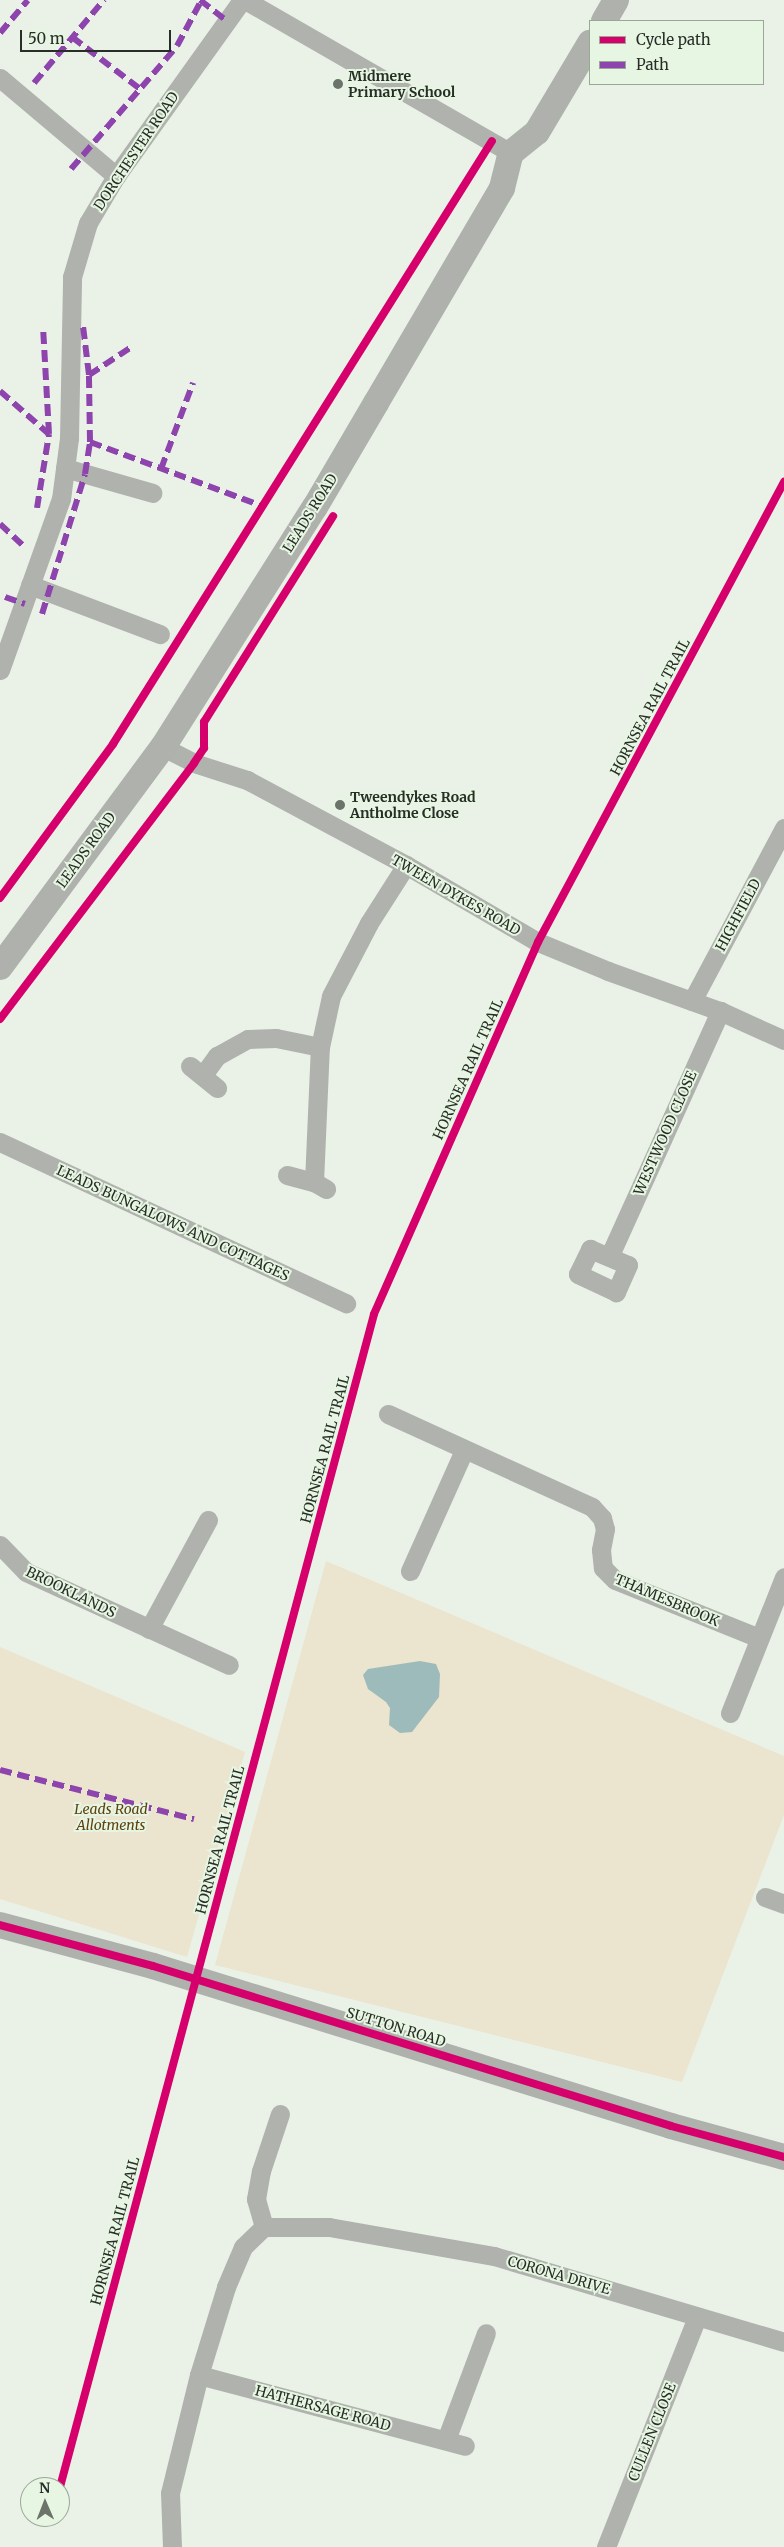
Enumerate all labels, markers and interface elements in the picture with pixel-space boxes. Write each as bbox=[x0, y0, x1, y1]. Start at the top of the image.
scale bar bbox=[22, 20, 174, 52]
legend bbox=[589, 20, 764, 85]
text: 50 m bbox=[28, 29, 65, 48]
text: Cycle path bbox=[636, 30, 711, 49]
text: Path bbox=[636, 55, 669, 74]
place label: Midmere Primary School bbox=[348, 68, 455, 100]
marker: Midmere Primary School bbox=[332, 78, 344, 90]
street label: DORCHESTER ROAD bbox=[90, 89, 182, 213]
street label: LEADS ROAD bbox=[279, 471, 341, 555]
street label: HORNSEA RAIL TRAIL bbox=[607, 636, 693, 778]
place label: Tweendykes Road Antholme Close bbox=[350, 789, 476, 822]
marker: Tweendykes Road Antholme Close bbox=[334, 799, 346, 811]
street label: LEADS ROAD bbox=[53, 809, 119, 891]
street label: TWEEN DYKES ROAD bbox=[388, 851, 524, 939]
street label: HIGHFIELD bbox=[712, 876, 764, 954]
street label: HORNSEA RAIL TRAIL bbox=[429, 996, 507, 1142]
street label: WESTWOOD CLOSE bbox=[630, 1068, 700, 1198]
street label: LEADS BUNGALOWS AND COTTAGES bbox=[54, 1162, 292, 1284]
street label: HORNSEA RAIL TRAIL bbox=[297, 1373, 353, 1525]
street label: BROOKLANDS bbox=[23, 1563, 119, 1621]
street label: THAMESBROOK bbox=[612, 1570, 722, 1630]
street label: HORNSEA RAIL TRAIL bbox=[192, 1764, 248, 1916]
park label: Leads Road Allotments bbox=[74, 1801, 148, 1834]
street label: SUTTON ROAD bbox=[344, 2004, 448, 2050]
street label: HORNSEA RAIL TRAIL bbox=[87, 2155, 143, 2307]
street label: CORONA DRIVE bbox=[506, 2252, 612, 2298]
street label: CULLEN CLOSE bbox=[625, 2380, 679, 2484]
street label: HATHERSAGE ROAD bbox=[253, 2382, 393, 2434]
north arrow bbox=[20, 2477, 70, 2527]
text: N bbox=[39, 2479, 50, 2497]

